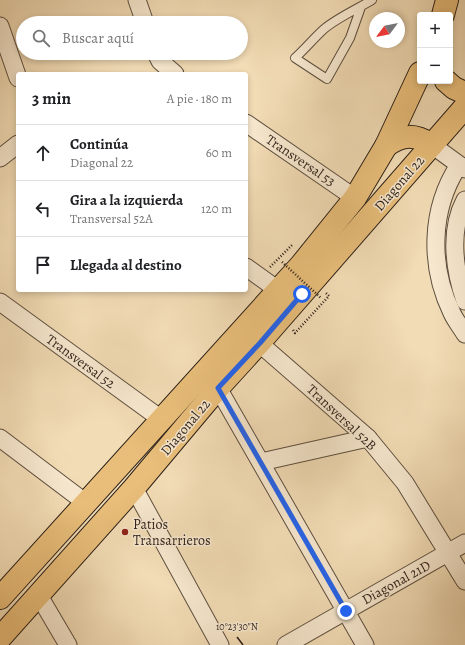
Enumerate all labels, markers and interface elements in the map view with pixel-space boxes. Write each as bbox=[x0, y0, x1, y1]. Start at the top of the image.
north arrow bbox=[369, 12, 405, 48]
map controls bbox=[417, 12, 453, 84]
button: + bbox=[417, 12, 453, 48]
search box bbox=[16, 16, 248, 60]
icon: search bbox=[30, 27, 52, 49]
text: Buscar aquí bbox=[62, 28, 134, 48]
button: − bbox=[417, 48, 453, 84]
text: 3 min bbox=[32, 87, 71, 110]
text: A pie · 180 m bbox=[167, 90, 232, 107]
street label: Transversal 53 bbox=[262, 130, 339, 191]
text: Continúa bbox=[70, 134, 128, 154]
icon: ahead bbox=[32, 142, 54, 164]
text: 60 m bbox=[206, 144, 232, 161]
street label: Diagonal 22 bbox=[370, 151, 429, 215]
text: Diagonal 22 bbox=[70, 154, 133, 171]
text: Gira a la izquierda bbox=[70, 190, 183, 210]
icon: left bbox=[32, 198, 54, 220]
text: 120 m bbox=[201, 200, 232, 217]
text: Transversal 52A bbox=[70, 210, 153, 227]
icon: arrive bbox=[32, 254, 54, 276]
text: Llegada al destino bbox=[70, 255, 182, 275]
route start bbox=[293, 285, 311, 303]
street label: Transversal 52 bbox=[42, 330, 119, 393]
street label: Transversal 52B bbox=[303, 380, 381, 455]
street label: Diagonal 22 bbox=[156, 395, 215, 459]
place label: Patios Transarrieros bbox=[133, 515, 211, 550]
marker: Patios Transarrieros bbox=[120, 527, 130, 537]
street label: Diagonal 21D bbox=[358, 556, 434, 609]
route end bbox=[337, 602, 355, 620]
text: 10°23'30"N bbox=[216, 620, 258, 633]

